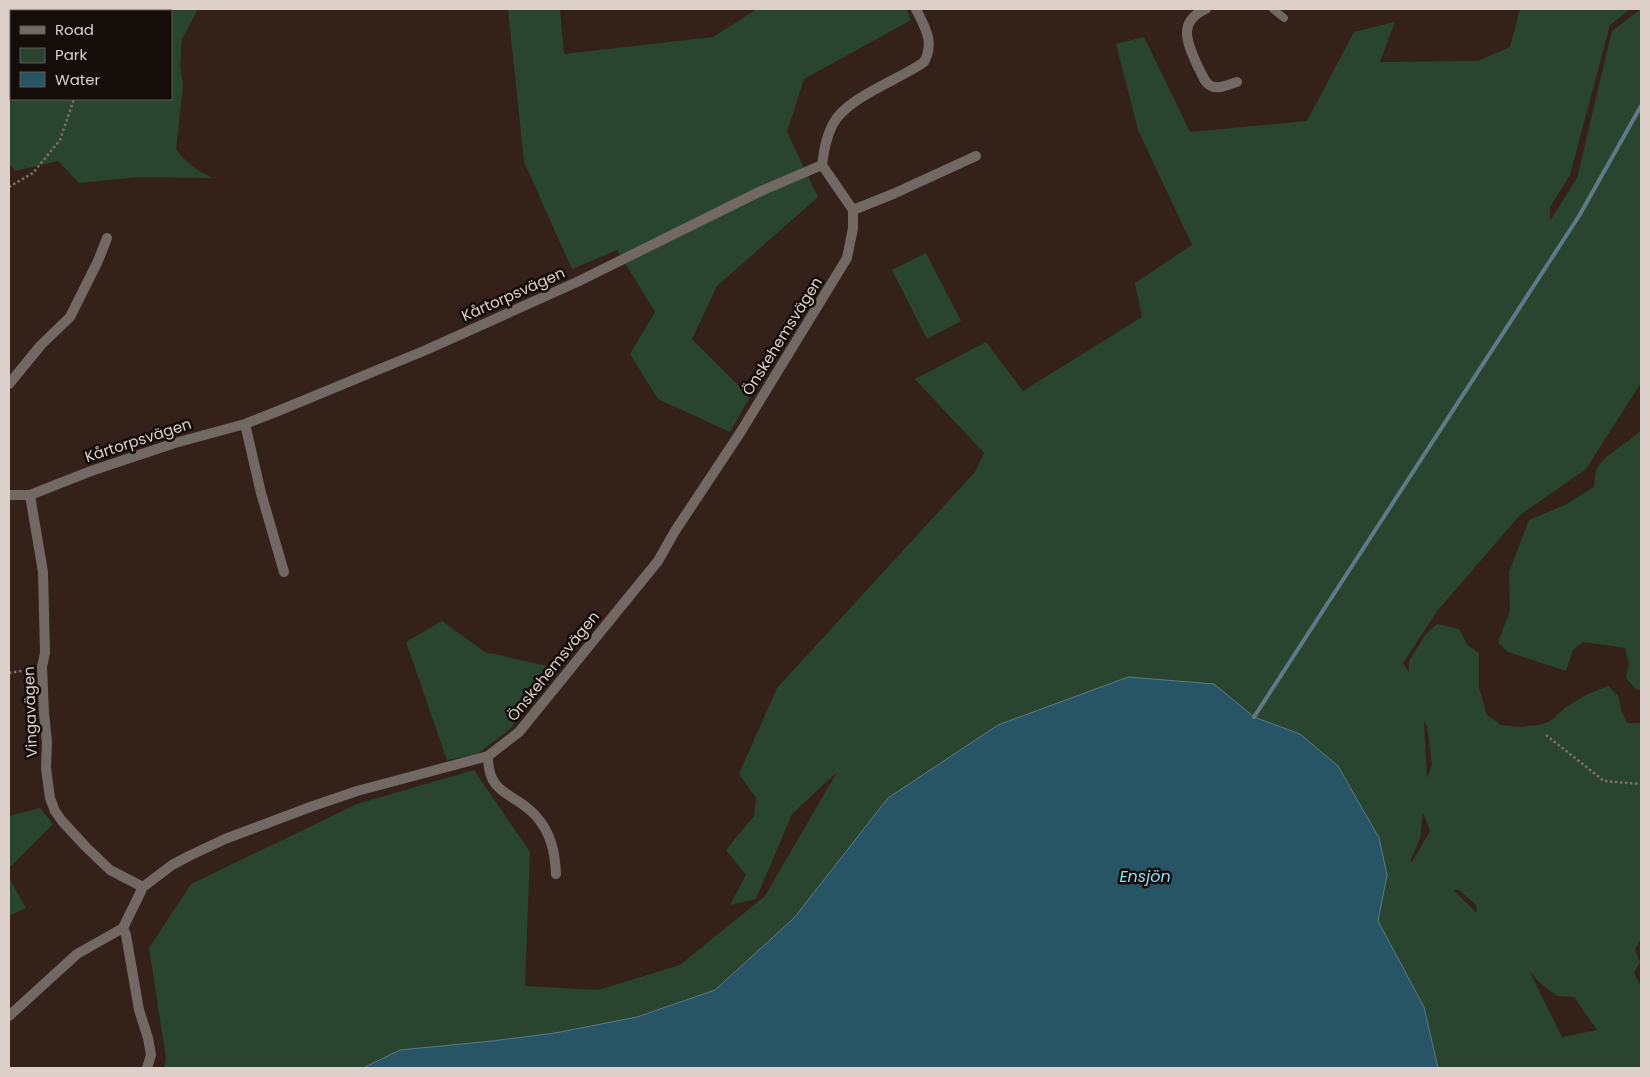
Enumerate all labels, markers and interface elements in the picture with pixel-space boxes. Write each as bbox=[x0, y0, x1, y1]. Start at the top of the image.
legend bbox=[10, 10, 172, 100]
text: Road bbox=[55, 19, 94, 40]
text: Park bbox=[55, 44, 87, 65]
text: Water bbox=[55, 69, 101, 90]
street label: Kårtorpsvägen bbox=[458, 262, 568, 326]
street label: Önskehemsvägen bbox=[737, 273, 827, 399]
street label: Kårtorpsvägen bbox=[82, 413, 194, 467]
street label: Önskehemsvägen bbox=[502, 607, 604, 725]
street label: Vingavägen bbox=[18, 666, 42, 758]
water label: Ensjön bbox=[1119, 865, 1171, 888]

